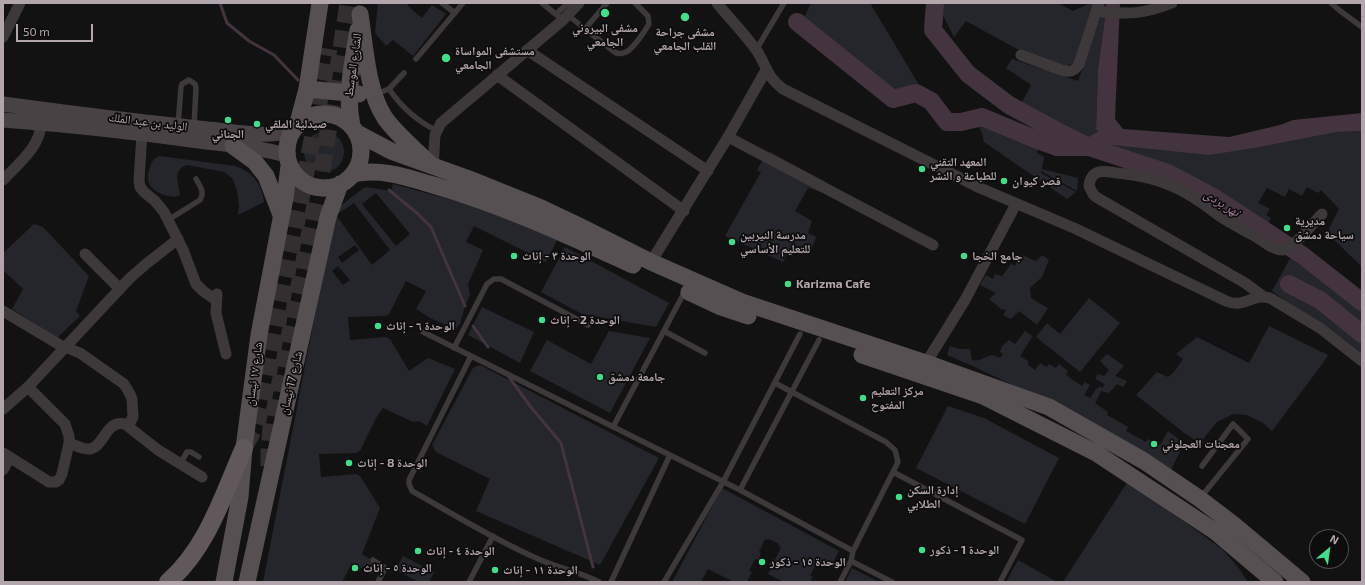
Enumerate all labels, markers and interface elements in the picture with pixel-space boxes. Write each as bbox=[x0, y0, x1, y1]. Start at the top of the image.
marker: مشفى البيروني الجامعي bbox=[599, 7, 611, 19]
marker: مشفى جراحة القلب الجامعي bbox=[679, 11, 691, 23]
scale bar bbox=[18, 16, 95, 42]
place label: مشفى البيروني الجامعي bbox=[572, 21, 638, 49]
text: 50 m bbox=[23, 24, 50, 38]
place label: مشفى جراحة القلب الجامعي bbox=[654, 25, 716, 53]
street label: الشارع الموسط bbox=[341, 32, 365, 98]
place label: مستشفى المواساة الجامعي bbox=[455, 44, 535, 72]
marker: مستشفى المواساة الجامعي bbox=[440, 52, 452, 64]
street label: الوليد بن عبد الملك bbox=[108, 110, 188, 134]
marker: الجناني bbox=[223, 115, 233, 125]
place label: صيدلية الملقي bbox=[265, 117, 327, 131]
marker: صيدلية الملقي bbox=[252, 119, 262, 129]
place label: الجناني bbox=[212, 127, 244, 141]
place label: المعهد التقني للطباعة و النشر bbox=[930, 155, 997, 183]
marker: المعهد التقني للطباعة و النشر bbox=[917, 164, 927, 174]
place label: قصر كيوان bbox=[1012, 174, 1061, 188]
marker: قصر كيوان bbox=[999, 176, 1009, 186]
water label: نهر بردى bbox=[1201, 186, 1243, 220]
place label: مديرية سياحة دمشق bbox=[1295, 214, 1354, 242]
marker: مديرية سياحة دمشق bbox=[1282, 223, 1292, 233]
place label: مدرسة النيربين للتعليم الأساسي bbox=[740, 228, 810, 256]
marker: مدرسة النيربين للتعليم الأساسي bbox=[727, 237, 737, 247]
place label: الوحدة ٣ - إناث bbox=[522, 249, 591, 263]
place label: جامع الخجا bbox=[972, 249, 1022, 263]
marker: الوحدة ٣ - إناث bbox=[509, 251, 519, 261]
marker: جامع الخجا bbox=[959, 251, 969, 261]
place label: Karizma Cafe bbox=[796, 277, 871, 291]
marker: Karizma Cafe bbox=[783, 279, 793, 289]
place label: الوحدة 2 - إناث bbox=[550, 313, 620, 327]
marker: الوحدة 2 - إناث bbox=[537, 315, 547, 325]
place label: الوحدة ٦ - إناث bbox=[386, 319, 455, 333]
marker: الوحدة ٦ - إناث bbox=[373, 321, 383, 331]
street label: شارع ١٧ نيسان bbox=[242, 341, 266, 407]
street label: شارع 17 نيسان bbox=[277, 350, 305, 416]
place label: جامعة دمشق bbox=[608, 370, 665, 384]
marker: جامعة دمشق bbox=[595, 372, 605, 382]
place label: مركز التعليم المفتوح bbox=[871, 384, 924, 412]
marker: مركز التعليم المفتوح bbox=[858, 393, 868, 403]
place label: معجنات العجلوني bbox=[1162, 437, 1240, 451]
marker: معجنات العجلوني bbox=[1149, 439, 1159, 449]
place label: الوحدة 8 - إناث bbox=[357, 456, 428, 470]
marker: الوحدة 8 - إناث bbox=[344, 458, 354, 468]
place label: إدارة السكن الطلابي bbox=[907, 483, 958, 511]
marker: إدارة السكن الطلابي bbox=[894, 492, 904, 502]
north arrow bbox=[1309, 529, 1349, 569]
text: N bbox=[1328, 531, 1341, 547]
place label: الوحدة 1 - ذكور bbox=[930, 543, 999, 557]
place label: الوحدة ٤ - إناث bbox=[426, 544, 495, 558]
marker: الوحدة 1 - ذكور bbox=[917, 545, 927, 555]
marker: الوحدة ٤ - إناث bbox=[413, 546, 423, 556]
place label: الوحدة ١٥ - ذكور bbox=[770, 555, 846, 569]
marker: الوحدة ١٥ - ذكور bbox=[757, 557, 767, 567]
place label: الوحدة ٥ - إناث bbox=[363, 561, 432, 575]
marker: الوحدة ٥ - إناث bbox=[350, 563, 360, 573]
place label: الوحدة ١١ - إناث bbox=[503, 563, 578, 577]
marker: الوحدة ١١ - إناث bbox=[490, 565, 500, 575]

